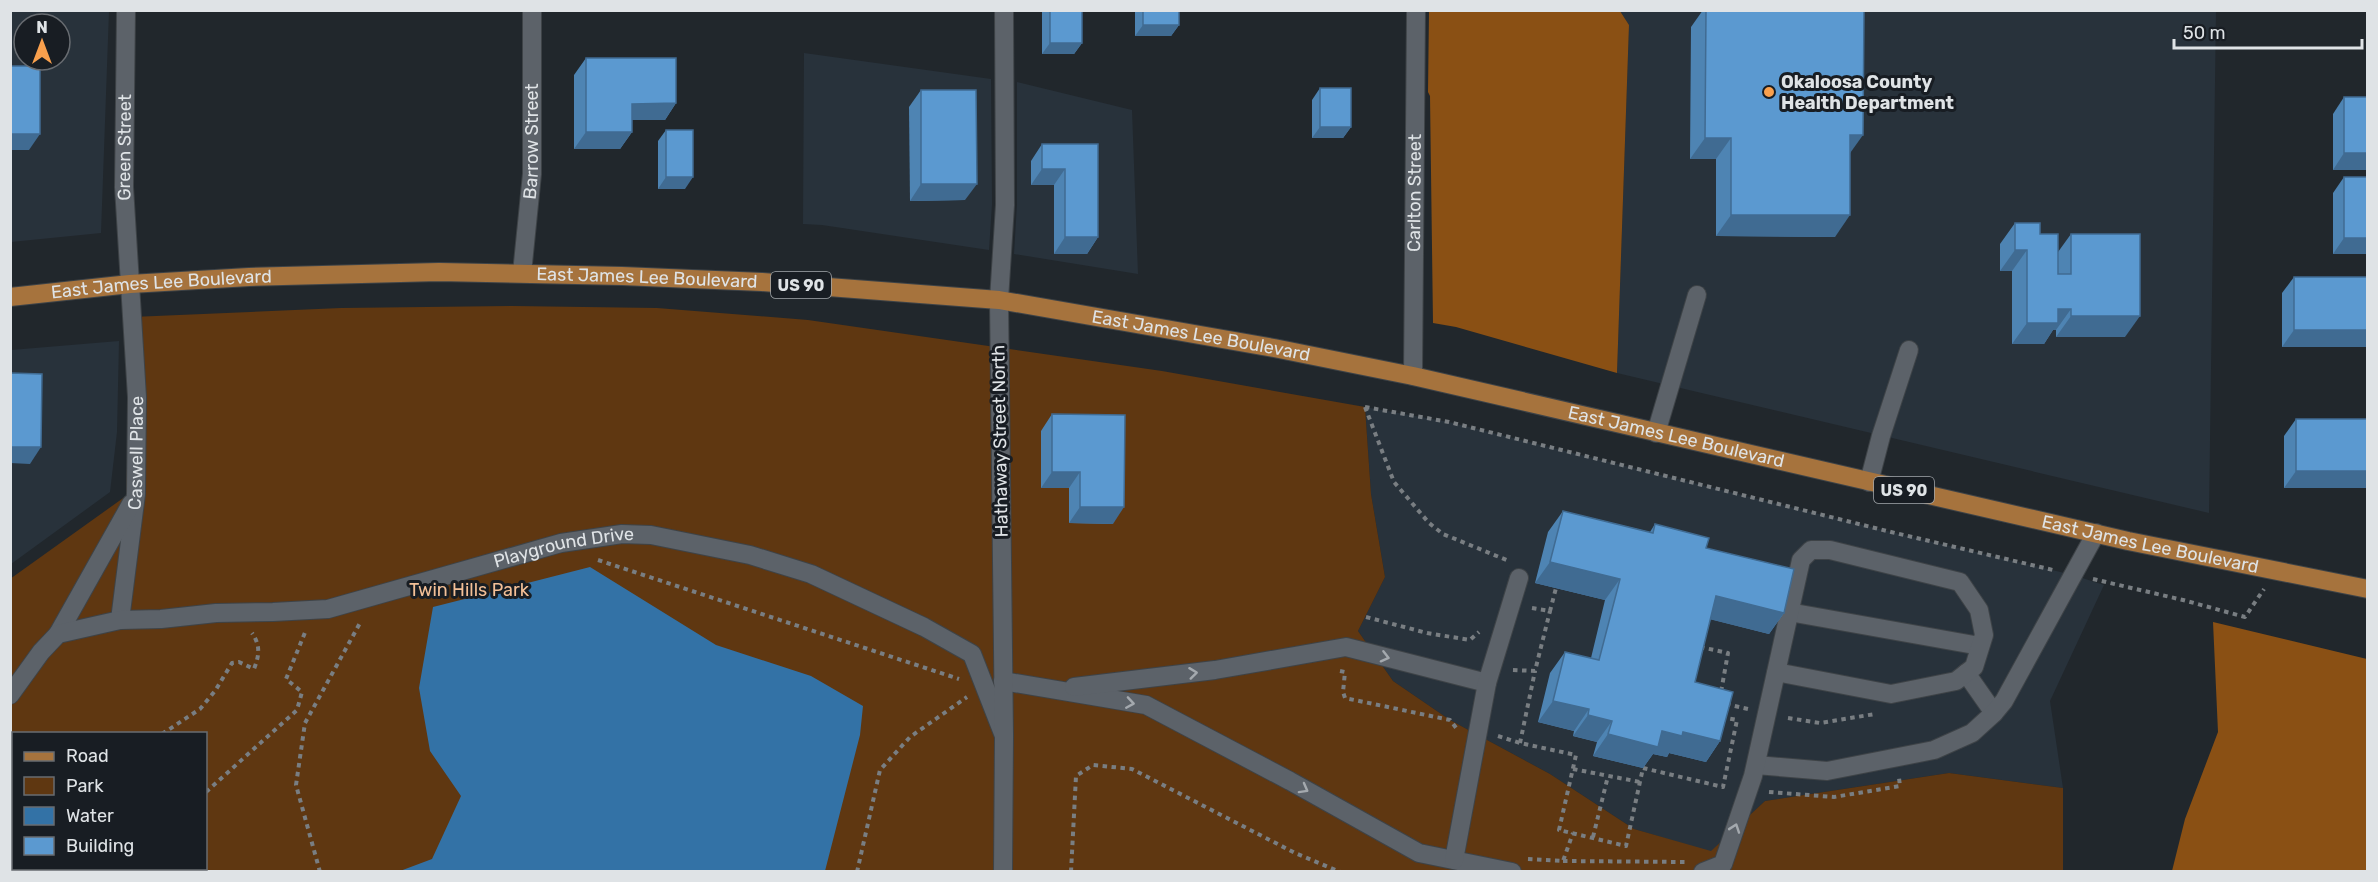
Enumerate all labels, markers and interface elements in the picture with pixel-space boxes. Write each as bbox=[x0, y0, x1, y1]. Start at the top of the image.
north arrow bbox=[12, 12, 72, 72]
scale bar bbox=[2174, 12, 2362, 50]
text: N bbox=[36, 18, 48, 37]
text: 50 m bbox=[2183, 22, 2226, 44]
place label: Okaloosa County Health Department bbox=[1781, 71, 1954, 114]
street label: Barrow Street bbox=[518, 83, 543, 201]
marker: Okaloosa County Health Department bbox=[1762, 85, 1776, 99]
street label: Green Street bbox=[113, 94, 136, 201]
street label: Carlton Street bbox=[1403, 134, 1426, 252]
street label: East James Lee Boulevard bbox=[536, 263, 758, 293]
street label: East James Lee Boulevard bbox=[50, 265, 272, 303]
road number: US 90 bbox=[771, 272, 831, 298]
street label: East James Lee Boulevard bbox=[1090, 305, 1312, 366]
street label: Hathaway Street North bbox=[987, 345, 1013, 537]
street label: Caswell Place bbox=[123, 396, 148, 511]
street label: East James Lee Boulevard bbox=[1566, 401, 1787, 472]
road number: US 90 bbox=[1874, 477, 1934, 503]
street label: East James Lee Boulevard bbox=[2040, 510, 2261, 578]
street label: Playground Drive bbox=[491, 523, 634, 573]
park label: Twin Hills Park bbox=[409, 579, 530, 601]
one-way arrow bbox=[1379, 650, 1390, 662]
one-way arrow bbox=[1189, 667, 1198, 680]
one-way arrow bbox=[1126, 696, 1135, 708]
legend bbox=[12, 732, 207, 870]
text: Road bbox=[66, 745, 109, 767]
text: Park bbox=[66, 775, 104, 797]
one-way arrow bbox=[1298, 782, 1308, 793]
text: Water bbox=[66, 805, 114, 827]
one-way arrow bbox=[1727, 823, 1740, 834]
text: Building bbox=[66, 835, 134, 857]

